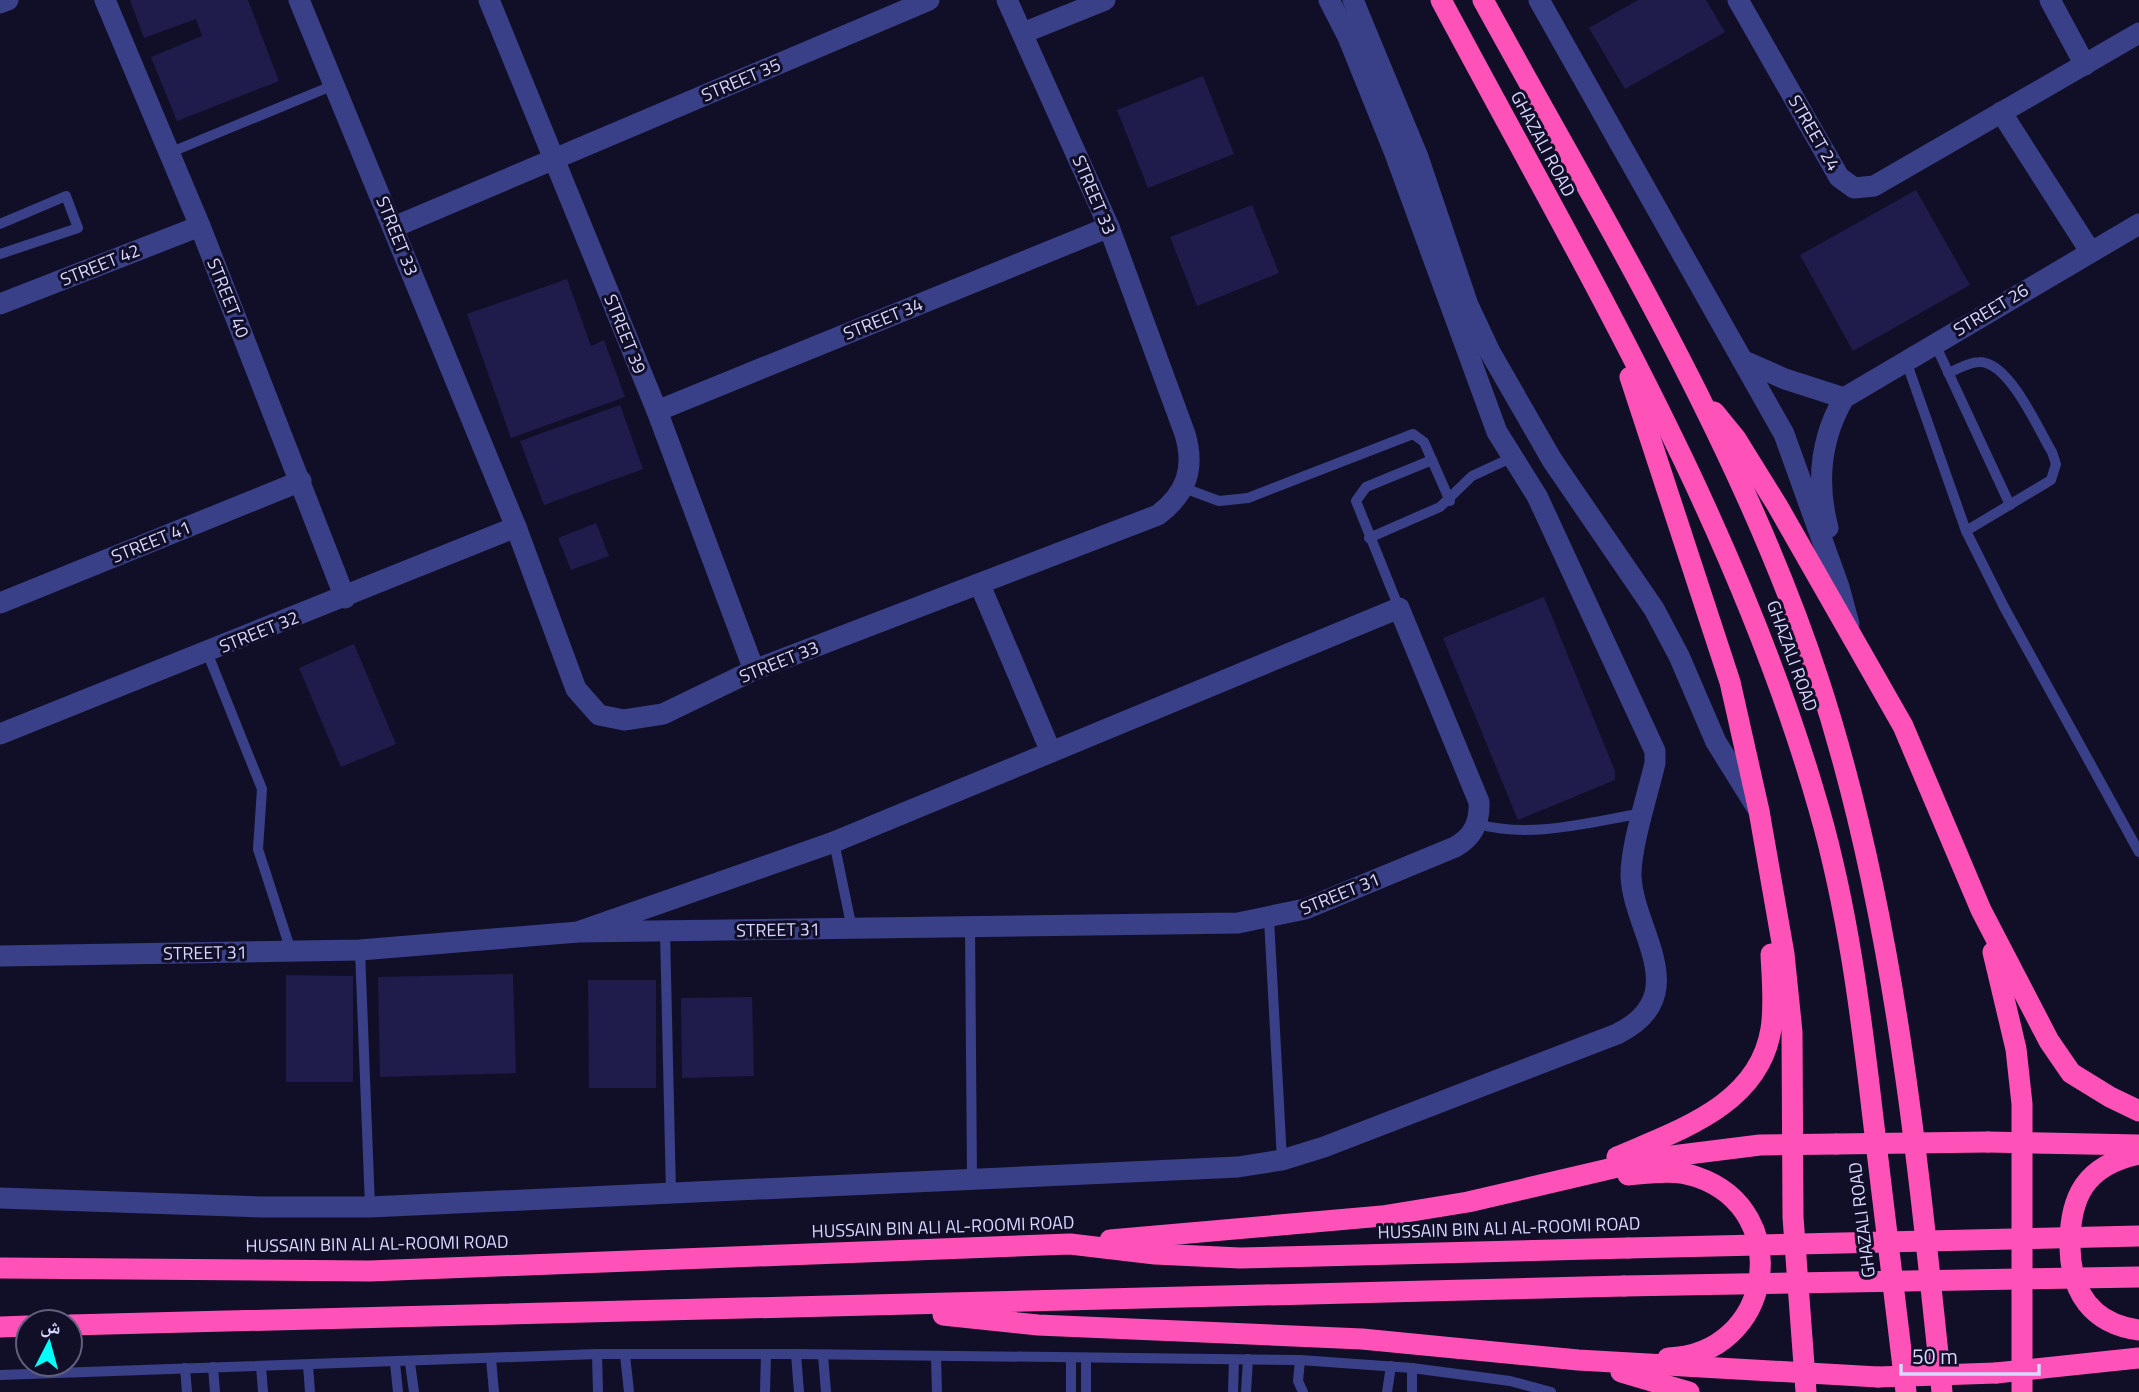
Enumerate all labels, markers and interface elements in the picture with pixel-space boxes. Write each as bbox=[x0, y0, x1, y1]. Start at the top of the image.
street label: STREET 35 bbox=[697, 51, 785, 108]
street label: GHAZALI ROAD bbox=[1504, 86, 1583, 202]
street label: STREET 24 bbox=[1782, 90, 1847, 176]
street label: STREET 33 bbox=[1066, 151, 1123, 239]
street label: STREET 33 bbox=[369, 192, 426, 280]
street label: STREET 42 bbox=[56, 236, 144, 293]
street label: STREET 40 bbox=[200, 254, 257, 342]
street label: STREET 26 bbox=[1948, 276, 2034, 343]
street label: STREET 39 bbox=[597, 290, 654, 378]
street label: STREET 34 bbox=[839, 290, 927, 347]
street label: STREET 41 bbox=[107, 513, 195, 570]
street label: GHAZALI ROAD bbox=[1760, 596, 1825, 715]
street label: STREET 32 bbox=[215, 603, 303, 660]
street label: STREET 33 bbox=[735, 633, 823, 690]
street label: STREET 31 bbox=[1296, 865, 1384, 922]
street label: STREET 31 bbox=[736, 915, 820, 944]
street label: STREET 31 bbox=[163, 938, 247, 967]
street label: GHAZALI ROAD bbox=[1841, 1161, 1882, 1279]
street label: HUSSAIN BIN ALI AL-ROOMI ROAD bbox=[811, 1208, 1075, 1245]
street label: HUSSAIN BIN ALI AL-ROOMI ROAD bbox=[1377, 1209, 1641, 1246]
street label: HUSSAIN BIN ALI AL-ROOMI ROAD bbox=[245, 1228, 509, 1259]
north arrow bbox=[14, 1308, 84, 1378]
text: ش bbox=[39, 1310, 62, 1341]
scale bar bbox=[1901, 1332, 2039, 1376]
text: 50 m bbox=[1912, 1340, 1958, 1372]

